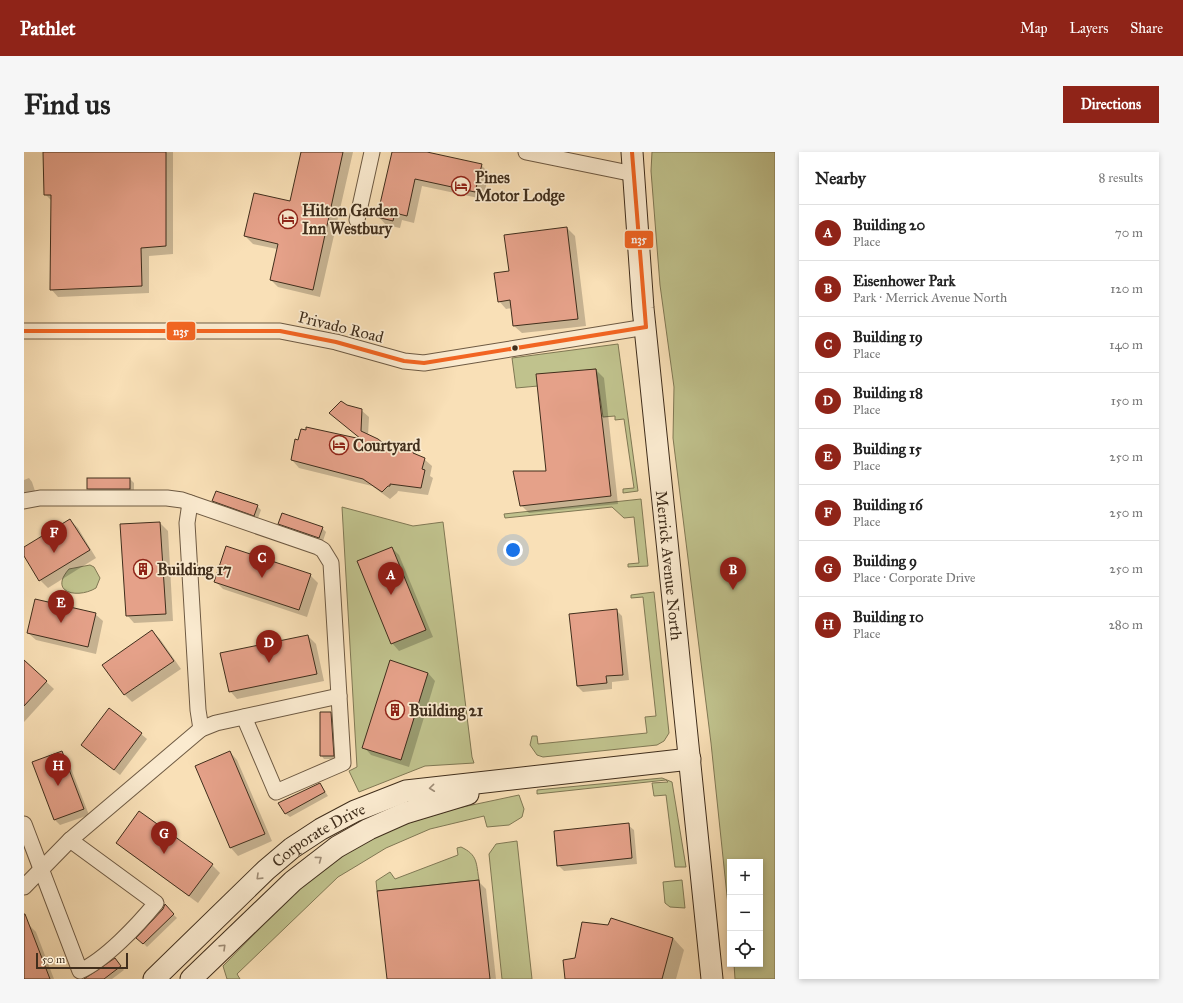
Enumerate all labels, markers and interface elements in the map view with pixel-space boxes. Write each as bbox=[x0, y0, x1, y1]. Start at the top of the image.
text: Pathlet bbox=[20, 17, 76, 40]
text: Map bbox=[1020, 20, 1048, 37]
text: Layers bbox=[1070, 20, 1108, 37]
text: Share bbox=[1130, 20, 1163, 37]
button: Directions bbox=[1063, 86, 1159, 123]
text: Find us bbox=[24, 87, 110, 122]
place label: Pines Motor Lodge bbox=[475, 168, 565, 206]
text: Nearby bbox=[815, 168, 866, 189]
text: 8 results bbox=[1099, 170, 1143, 186]
hotel icon: Pines Motor Lodge bbox=[450, 175, 472, 197]
place label: Hilton Garden Inn Westbury bbox=[302, 201, 399, 239]
hotel icon: Hilton Garden Inn Westbury bbox=[277, 208, 299, 230]
text: Building 20 bbox=[853, 216, 925, 234]
text: A bbox=[824, 225, 832, 241]
text: 70 m bbox=[1115, 225, 1143, 241]
line badge: n35 bbox=[624, 230, 654, 249]
text: n35 bbox=[631, 233, 648, 247]
text: Place bbox=[853, 234, 880, 250]
text: Eisenhower Park bbox=[853, 272, 956, 290]
text: B bbox=[824, 281, 832, 297]
text: 120 m bbox=[1110, 281, 1143, 297]
text: Park · Merrick Avenue North bbox=[853, 290, 1007, 306]
street label: Privado Road bbox=[296, 307, 386, 347]
line badge: n35 bbox=[166, 321, 196, 341]
text: n35 bbox=[173, 325, 190, 339]
text: Building 19 bbox=[853, 328, 923, 346]
text: C bbox=[824, 337, 832, 353]
text: 140 m bbox=[1109, 337, 1143, 353]
unlabelled marker bbox=[510, 343, 520, 353]
text: Place bbox=[853, 346, 880, 362]
text: Building 18 bbox=[853, 384, 923, 402]
text: D bbox=[823, 393, 833, 409]
text: 150 m bbox=[1111, 393, 1143, 409]
text: Place bbox=[853, 402, 880, 418]
hotel icon: Courtyard bbox=[328, 434, 350, 456]
place label: Courtyard bbox=[353, 436, 421, 456]
text: Building 15 bbox=[853, 440, 922, 458]
text: E bbox=[823, 449, 833, 465]
text: 250 m bbox=[1109, 449, 1143, 465]
text: Place bbox=[853, 458, 880, 474]
street label: Merrick Avenue North bbox=[652, 489, 687, 641]
text: Building 16 bbox=[853, 496, 923, 514]
text: F bbox=[824, 505, 832, 521]
text: 250 m bbox=[1109, 505, 1143, 521]
text: Place bbox=[853, 514, 880, 530]
pin: F bbox=[41, 520, 67, 553]
your location bbox=[503, 540, 523, 560]
pin: C bbox=[249, 545, 275, 578]
text: Building 9 bbox=[853, 552, 917, 570]
pin: B bbox=[720, 557, 746, 590]
building icon: Building 17 bbox=[132, 558, 154, 580]
place label: Building 17 bbox=[157, 560, 232, 580]
text: G bbox=[823, 561, 833, 577]
text: 250 m bbox=[1109, 561, 1143, 577]
pin: A bbox=[378, 562, 404, 595]
text: Place · Corporate Drive bbox=[853, 570, 975, 586]
pin: E bbox=[48, 590, 74, 623]
text: Building 10 bbox=[853, 608, 924, 626]
text: H bbox=[822, 617, 834, 633]
text: 280 m bbox=[1108, 617, 1143, 633]
text: Place bbox=[853, 626, 880, 642]
pin: D bbox=[256, 630, 282, 663]
building icon: Building 21 bbox=[384, 699, 406, 721]
place label: Building 21 bbox=[409, 701, 484, 721]
pin: H bbox=[45, 753, 71, 786]
one-way arrow bbox=[429, 783, 435, 792]
street label: Corporate Drive bbox=[268, 798, 368, 871]
pin: G bbox=[151, 821, 177, 854]
one-way arrow bbox=[315, 856, 322, 864]
map controls bbox=[727, 859, 763, 967]
button: + bbox=[727, 859, 763, 895]
one-way arrow bbox=[256, 872, 264, 880]
button: − bbox=[727, 895, 763, 931]
button: locate bbox=[727, 931, 763, 967]
one-way arrow bbox=[219, 945, 226, 952]
scale bar bbox=[36, 951, 128, 970]
text: 50 m bbox=[42, 953, 65, 966]

